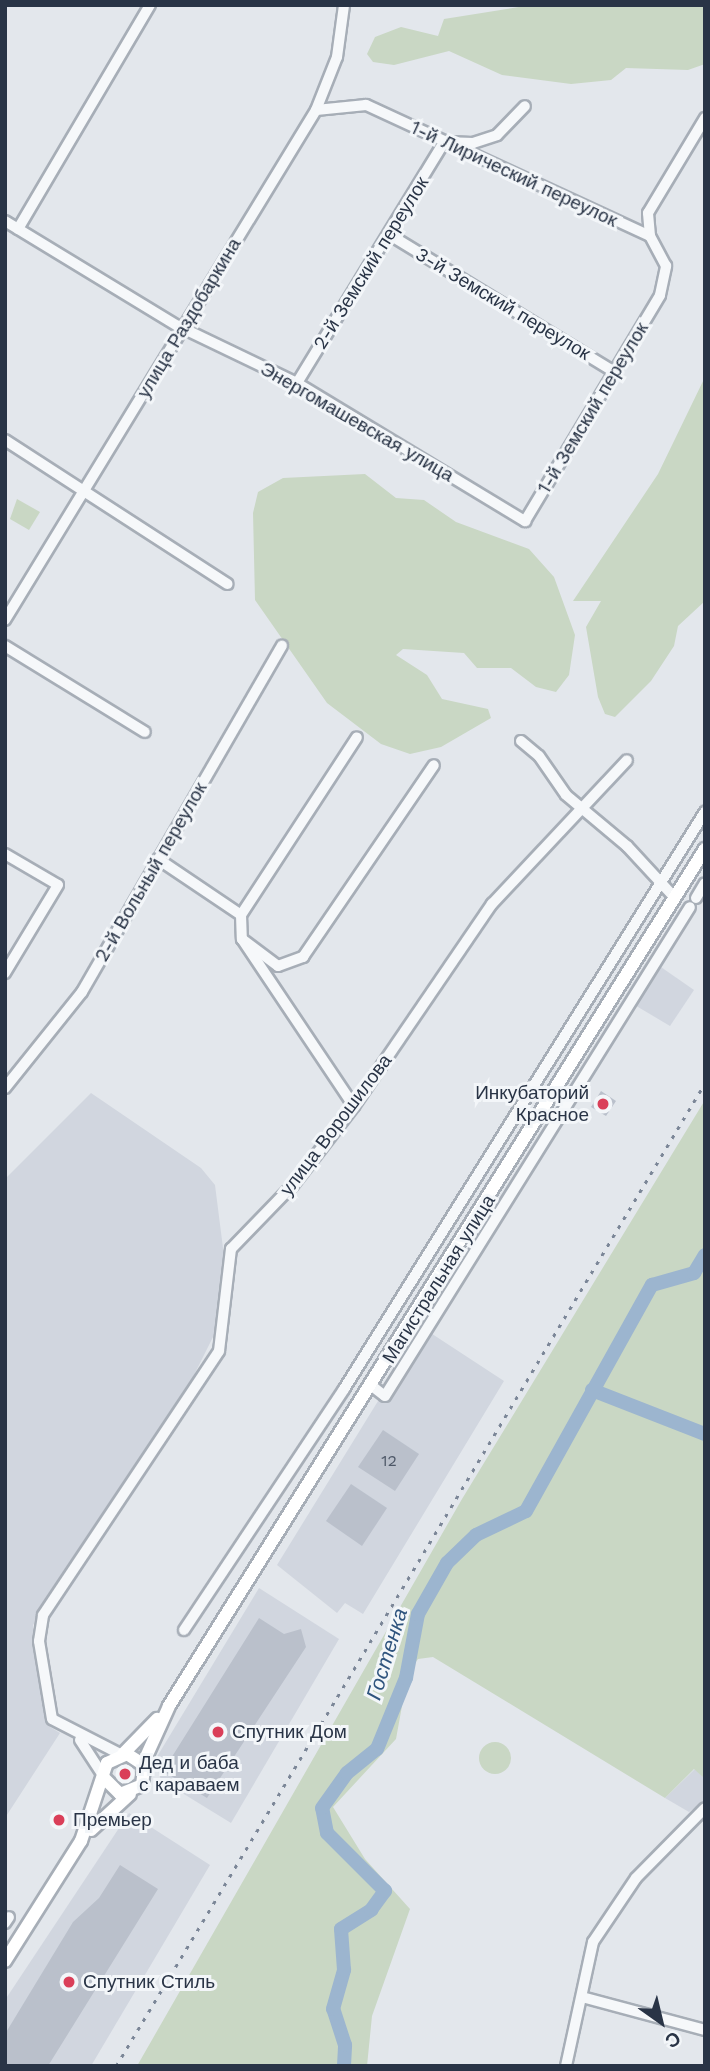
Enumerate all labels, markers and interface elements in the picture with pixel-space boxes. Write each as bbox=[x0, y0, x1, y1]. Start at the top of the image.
street label: 1-й Лирический переулок bbox=[407, 116, 621, 232]
street label: 2-й Земский переулок bbox=[309, 173, 433, 353]
street label: улица Раздобаркина bbox=[132, 234, 246, 402]
street label: 3-й Земский переулок bbox=[412, 243, 594, 365]
street label: 1-й Земский переулок bbox=[533, 318, 653, 498]
street label: Энергомашевская улица bbox=[256, 357, 458, 487]
street label: 2-й Вольный переулок bbox=[90, 778, 212, 966]
street label: улица Ворошилова bbox=[275, 1050, 397, 1200]
place label: Инкубаторий Красное bbox=[475, 1082, 589, 1126]
marker: Инкубаторий Красное bbox=[595, 1096, 611, 1112]
street label: Магистральная улица bbox=[378, 1190, 500, 1368]
house number: 12 bbox=[381, 1451, 397, 1471]
water label: Гостенка bbox=[361, 1605, 413, 1703]
place label: Спутник Дом bbox=[232, 1721, 347, 1743]
marker: Спутник Дом bbox=[210, 1724, 226, 1740]
place label: Дед и баба с караваем bbox=[139, 1752, 239, 1796]
marker: Дед и баба с караваем bbox=[117, 1766, 133, 1782]
place label: Премьер bbox=[73, 1809, 152, 1831]
marker: Премьер bbox=[51, 1812, 67, 1828]
place label: Спутник Стиль bbox=[83, 1971, 215, 1993]
marker: Спутник Стиль bbox=[61, 1974, 77, 1990]
north arrow bbox=[626, 1987, 696, 2057]
text: С bbox=[661, 2026, 685, 2053]

